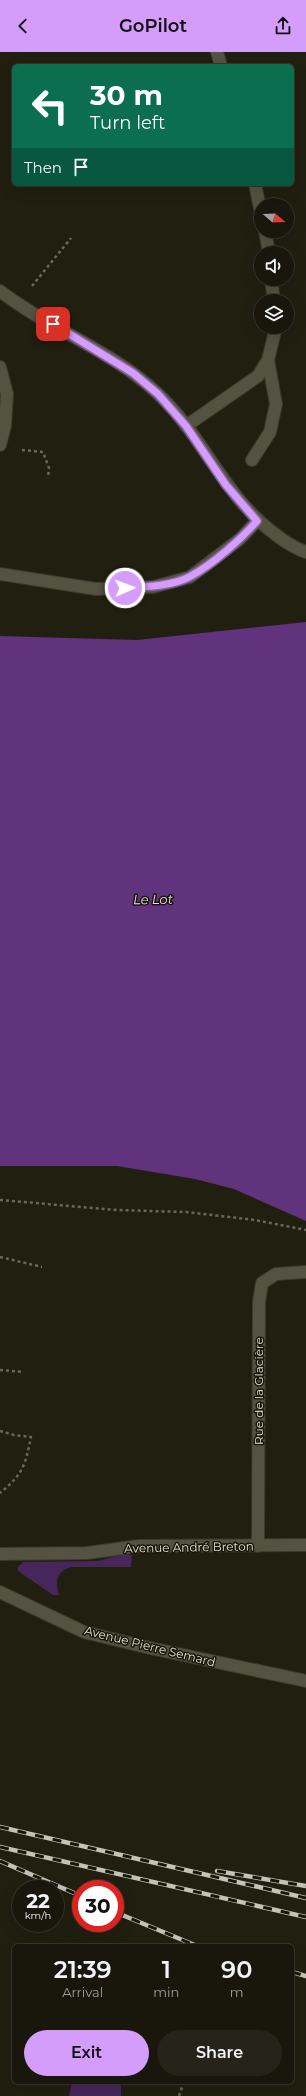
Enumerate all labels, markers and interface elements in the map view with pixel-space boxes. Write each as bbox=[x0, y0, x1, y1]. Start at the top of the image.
icon: back bbox=[12, 15, 34, 37]
text: GoPilot bbox=[119, 15, 187, 37]
icon: share bbox=[272, 15, 294, 37]
text: 30 m bbox=[90, 78, 163, 112]
icon: left bbox=[24, 80, 76, 132]
text: Turn left bbox=[90, 112, 165, 134]
icon: arrive bbox=[70, 156, 92, 178]
text: Then bbox=[24, 158, 62, 177]
north arrow bbox=[254, 198, 294, 238]
map controls bbox=[254, 198, 294, 334]
button: sound bbox=[254, 246, 294, 286]
button: layers bbox=[254, 294, 294, 334]
pin bbox=[36, 307, 70, 341]
icon: arrive bbox=[42, 313, 64, 335]
position arrow bbox=[104, 567, 146, 609]
water label: Le Lot bbox=[133, 891, 174, 907]
street label: Rue de la Glacière bbox=[251, 1337, 266, 1445]
street label: Avenue André Breton bbox=[124, 1538, 254, 1556]
street label: Avenue Pierre Semard bbox=[83, 1622, 217, 1670]
speed limit sign: 30 bbox=[72, 1880, 124, 1932]
text: 22 bbox=[26, 1889, 50, 1913]
text: km/h bbox=[25, 1909, 51, 1922]
text: 21:39 bbox=[54, 1955, 112, 1984]
text: 1 bbox=[162, 1955, 171, 1984]
text: 90 bbox=[221, 1955, 252, 1984]
text: Arrival bbox=[62, 1984, 103, 2000]
text: min bbox=[153, 1984, 179, 2000]
text: m bbox=[230, 1984, 244, 2000]
button: Exit bbox=[24, 2030, 149, 2076]
button: Share bbox=[157, 2030, 282, 2076]

